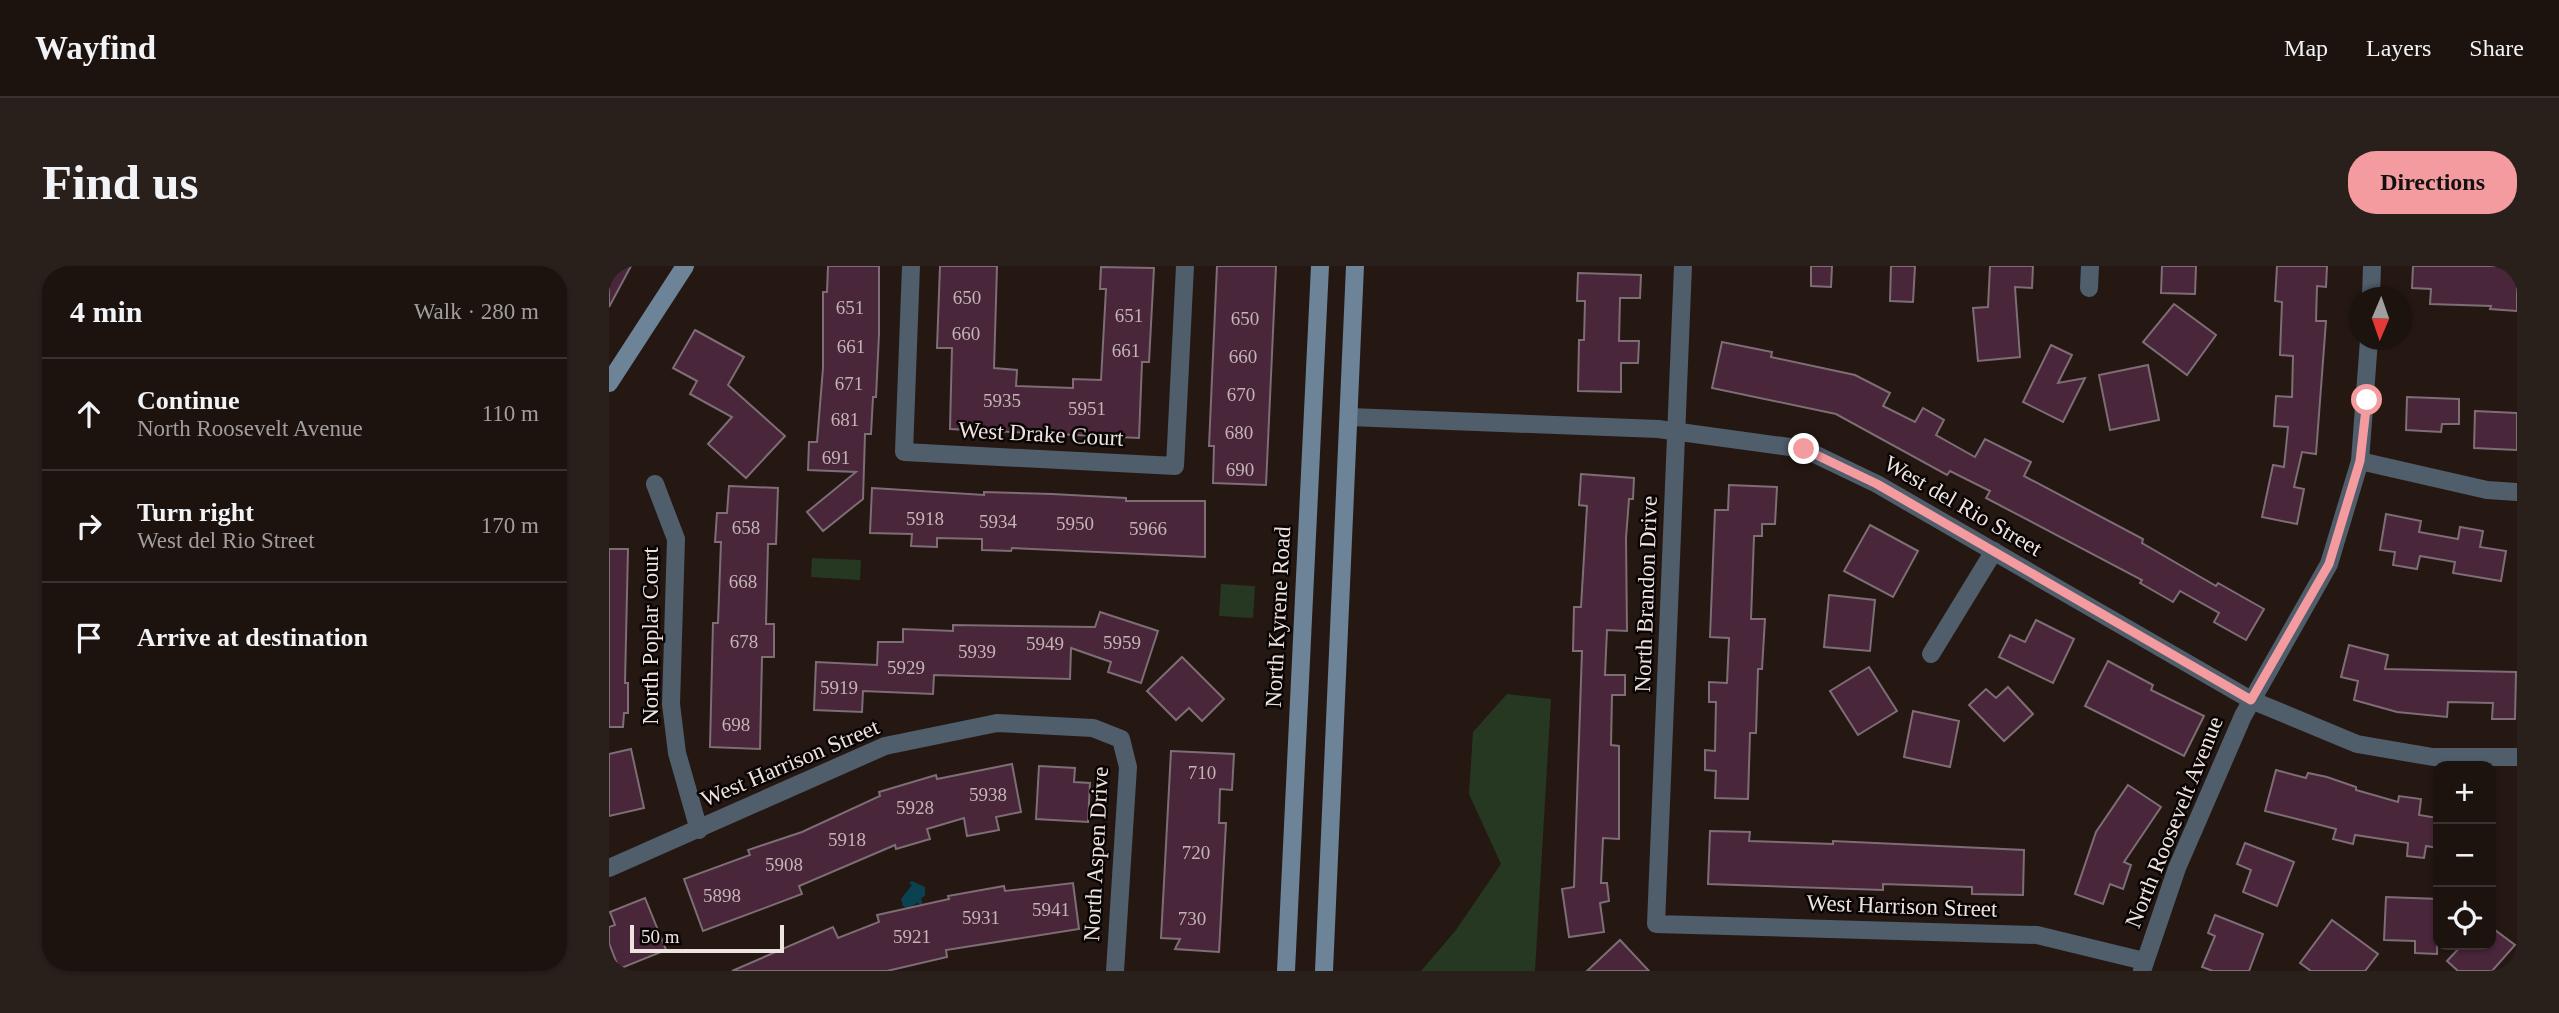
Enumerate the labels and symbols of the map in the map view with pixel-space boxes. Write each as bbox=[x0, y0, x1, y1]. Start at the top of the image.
house number: 650 bbox=[953, 287, 981, 308]
north arrow bbox=[2349, 287, 2412, 350]
house number: 651 bbox=[836, 297, 864, 318]
house number: 651 bbox=[1115, 305, 1143, 326]
house number: 650 bbox=[1231, 308, 1259, 329]
house number: 660 bbox=[952, 323, 980, 344]
house number: 661 bbox=[837, 336, 865, 357]
house number: 661 bbox=[1112, 340, 1140, 361]
house number: 660 bbox=[1229, 346, 1257, 367]
house number: 671 bbox=[835, 373, 863, 394]
house number: 670 bbox=[1227, 384, 1255, 405]
route start bbox=[2351, 384, 2382, 415]
house number: 5935 bbox=[983, 390, 1021, 411]
house number: 5951 bbox=[1068, 398, 1106, 419]
house number: 681 bbox=[831, 409, 859, 430]
street label: West Drake Court bbox=[958, 417, 1125, 451]
house number: 680 bbox=[1225, 422, 1253, 443]
route end bbox=[1788, 433, 1819, 464]
house number: 691 bbox=[822, 447, 850, 468]
street label: West del Rio Street bbox=[1880, 451, 2047, 562]
house number: 690 bbox=[1226, 459, 1254, 480]
street label: North Brandon Drive bbox=[1630, 495, 1662, 693]
house number: 5918 bbox=[906, 508, 944, 529]
house number: 5934 bbox=[979, 511, 1018, 532]
house number: 5950 bbox=[1056, 513, 1094, 534]
house number: 658 bbox=[732, 517, 760, 538]
house number: 5966 bbox=[1129, 518, 1167, 539]
street label: North Kyrene Road bbox=[1261, 525, 1295, 708]
street label: North Poplar Court bbox=[638, 547, 663, 725]
house number: 668 bbox=[729, 571, 757, 592]
house number: 678 bbox=[730, 631, 758, 652]
house number: 5959 bbox=[1103, 632, 1141, 653]
house number: 5949 bbox=[1026, 633, 1064, 654]
house number: 5939 bbox=[958, 641, 996, 662]
house number: 5929 bbox=[887, 657, 925, 678]
house number: 5919 bbox=[820, 677, 858, 698]
street label: North Roosevelt Avenue bbox=[2120, 713, 2228, 931]
street label: West Harrison Street bbox=[697, 714, 883, 812]
house number: 698 bbox=[722, 714, 750, 735]
house number: 710 bbox=[1188, 762, 1216, 783]
street label: North Aspen Drive bbox=[1079, 766, 1113, 942]
house number: 5938 bbox=[969, 784, 1007, 805]
house number: 5928 bbox=[896, 797, 934, 818]
house number: 5918 bbox=[828, 829, 866, 850]
house number: 720 bbox=[1182, 842, 1210, 863]
house number: 5908 bbox=[765, 854, 803, 875]
house number: 5898 bbox=[703, 885, 741, 906]
street label: West Harrison Street bbox=[1806, 890, 1999, 922]
house number: 5941 bbox=[1032, 899, 1070, 920]
house number: 5931 bbox=[962, 907, 1000, 928]
house number: 730 bbox=[1178, 908, 1206, 929]
scale bar bbox=[630, 922, 784, 954]
house number: 5921 bbox=[893, 926, 931, 947]

